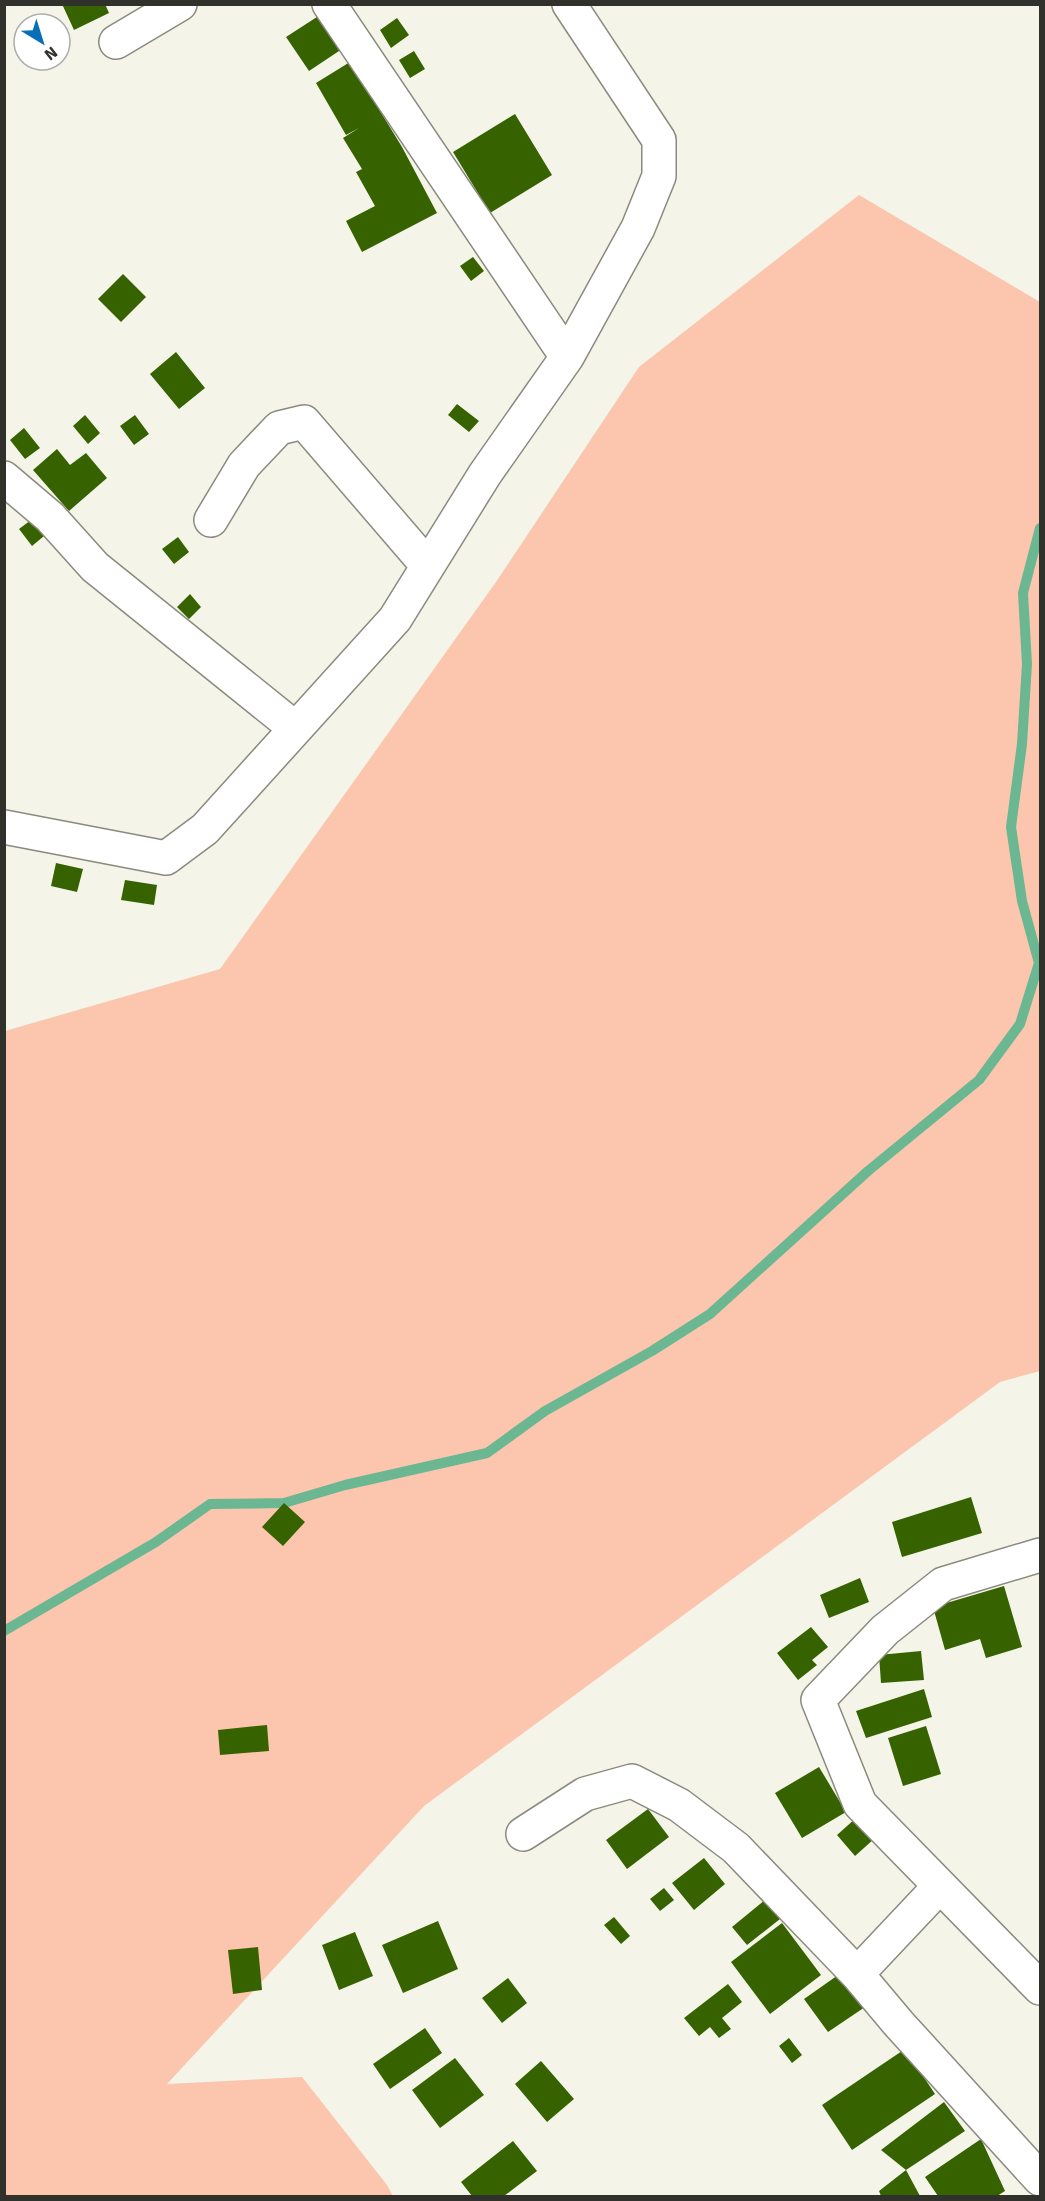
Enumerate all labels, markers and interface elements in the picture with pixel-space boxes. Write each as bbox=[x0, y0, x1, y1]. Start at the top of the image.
north arrow bbox=[12, 12, 72, 72]
text: N bbox=[40, 42, 61, 64]

